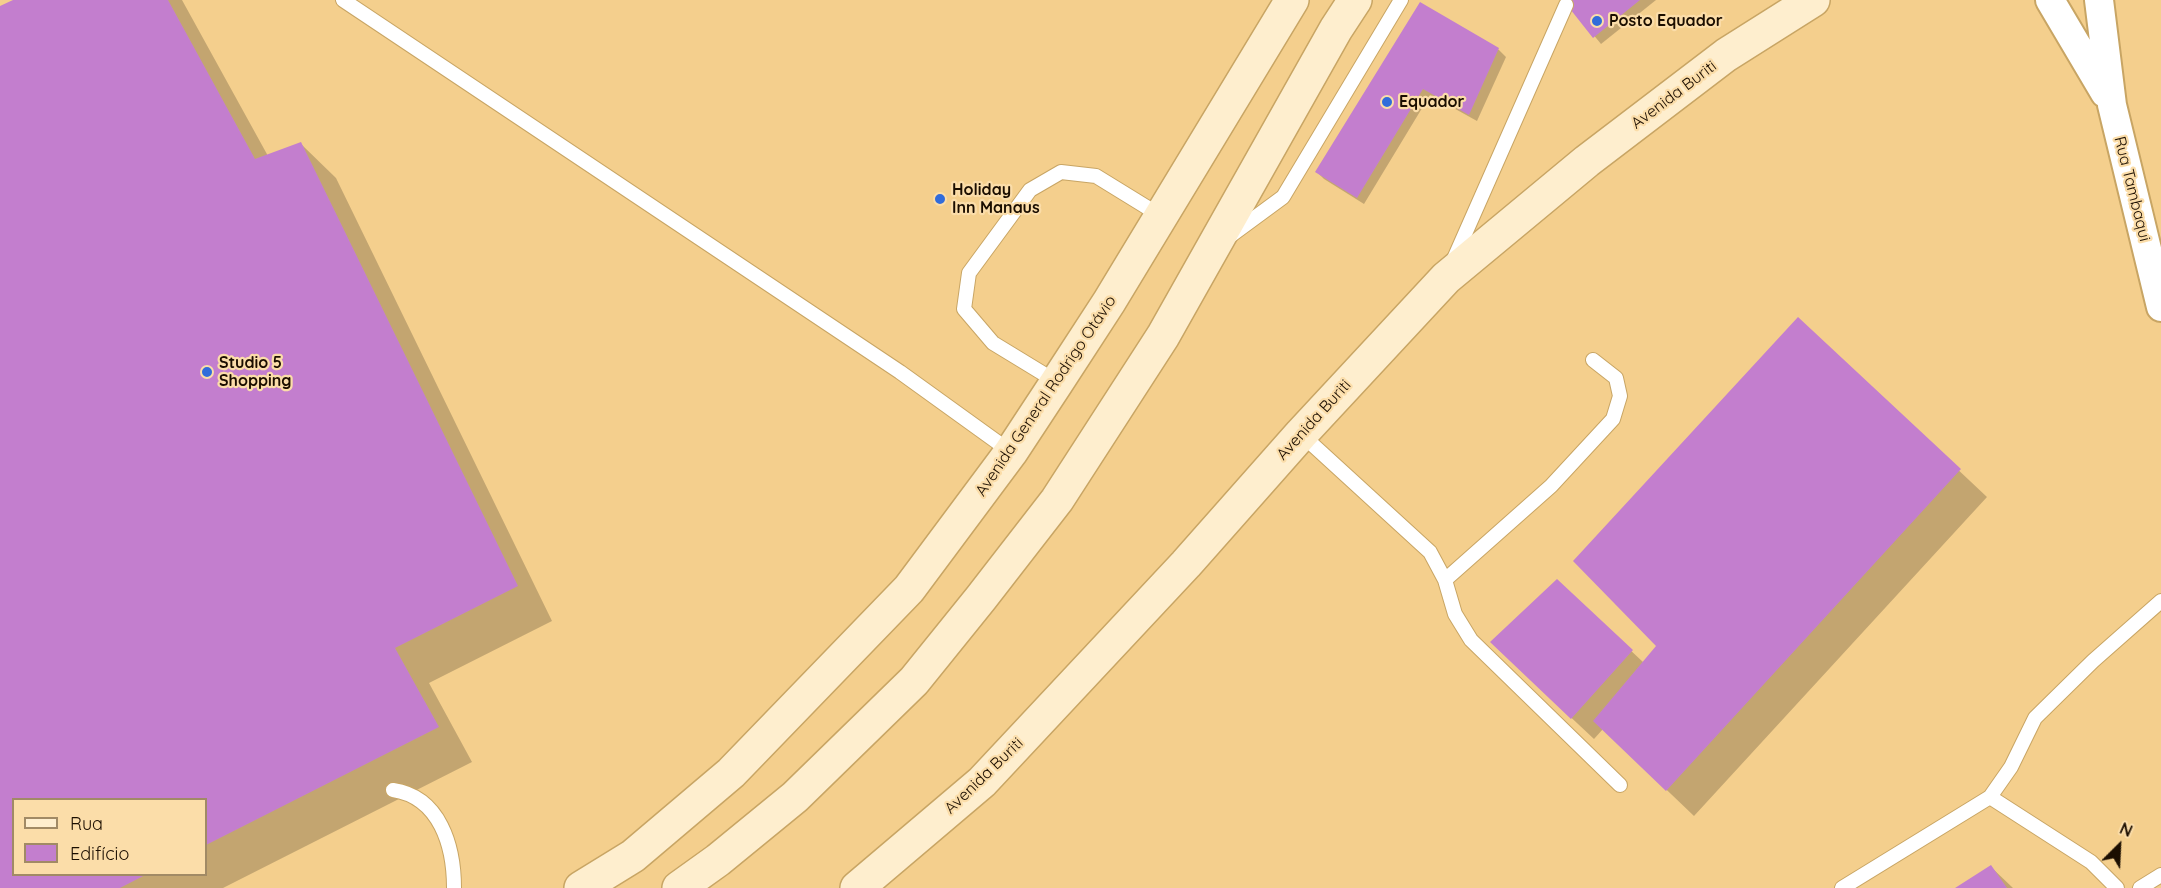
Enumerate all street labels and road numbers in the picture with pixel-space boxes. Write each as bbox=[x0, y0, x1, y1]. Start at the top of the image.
street label: Avenida Buriti bbox=[1628, 57, 1720, 133]
street label: Rua Tambaqui bbox=[2110, 134, 2154, 244]
street label: Avenida General Rodrigo Otávio bbox=[972, 292, 1120, 500]
street label: Avenida Buriti bbox=[1273, 376, 1355, 464]
street label: Avenida Buriti bbox=[941, 734, 1027, 818]

